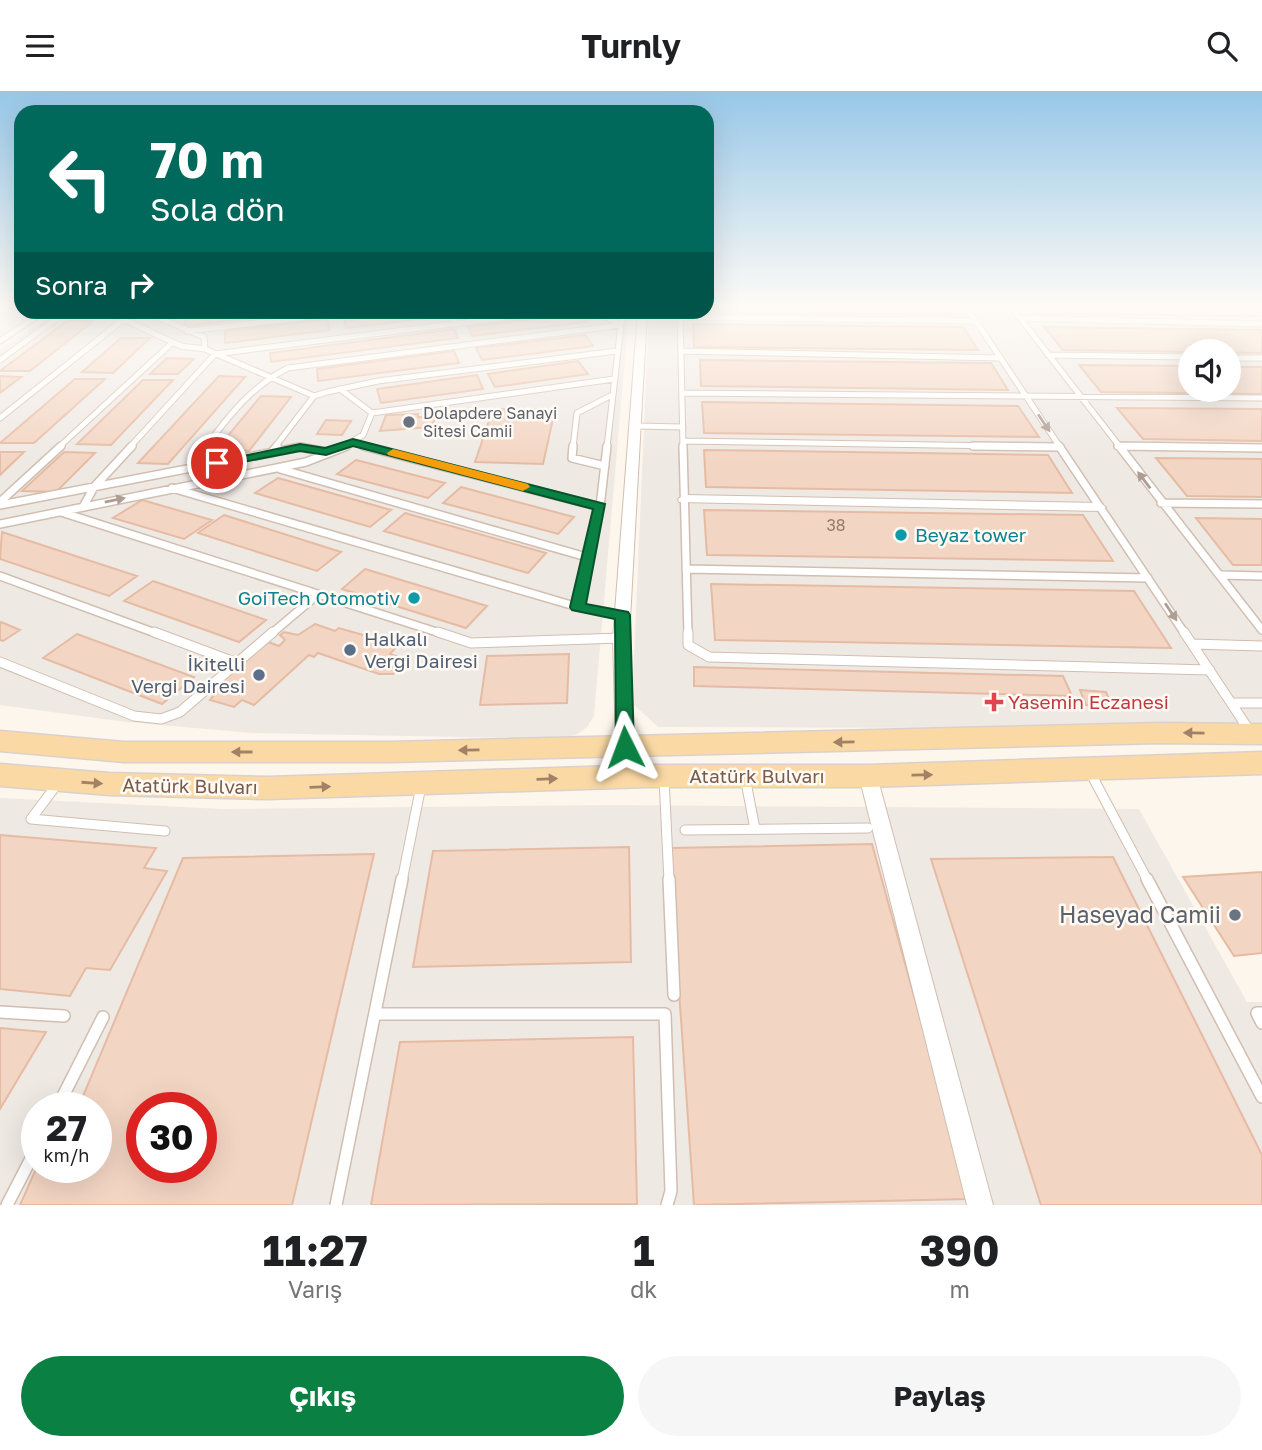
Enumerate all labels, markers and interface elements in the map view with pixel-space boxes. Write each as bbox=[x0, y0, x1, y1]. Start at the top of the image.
icon: menu bbox=[21, 27, 59, 65]
text: Turnly bbox=[581, 27, 681, 65]
icon: search bbox=[1203, 27, 1241, 65]
text: 70 m bbox=[150, 130, 264, 189]
icon: left bbox=[35, 133, 126, 224]
text: Sola dön bbox=[150, 190, 285, 228]
icon: right bbox=[122, 266, 160, 304]
text: Sonra bbox=[35, 270, 108, 301]
map controls bbox=[1178, 339, 1241, 402]
button: sound bbox=[1178, 339, 1241, 402]
place label: Dolapdere Sanayi Sitesi Camii bbox=[423, 403, 557, 441]
one-way arrow bbox=[1037, 413, 1050, 432]
marker: Dolapdere Sanayi Sitesi Camii bbox=[401, 414, 417, 430]
pin bbox=[187, 433, 247, 493]
icon: arrive bbox=[198, 444, 236, 482]
one-way arrow bbox=[1137, 471, 1151, 489]
one-way arrow bbox=[104, 495, 126, 506]
house number: 38 bbox=[826, 515, 846, 535]
place label: Beyaz tower bbox=[915, 523, 1027, 546]
marker: Beyaz tower bbox=[893, 527, 909, 543]
place label: GoiTech Otomotiv bbox=[238, 586, 400, 609]
marker: GoiTech Otomotiv bbox=[406, 590, 422, 606]
one-way arrow bbox=[1164, 602, 1177, 621]
place label: Halkalı Vergi Dairesi bbox=[364, 627, 478, 672]
marker: Halkalı Vergi Dairesi bbox=[342, 642, 358, 658]
place label: İkitelli Vergi Dairesi bbox=[131, 652, 245, 697]
marker: İkitelli Vergi Dairesi bbox=[251, 667, 267, 683]
place label: Yasemin Eczanesi bbox=[1008, 690, 1169, 713]
marker: Yasemin Eczanesi bbox=[986, 694, 1002, 710]
position arrow bbox=[588, 710, 662, 784]
one-way arrow bbox=[1183, 727, 1205, 739]
one-way arrow bbox=[833, 737, 855, 748]
one-way arrow bbox=[458, 745, 480, 756]
one-way arrow bbox=[231, 746, 253, 758]
street label: Atatürk Bulvarı bbox=[689, 764, 825, 787]
one-way arrow bbox=[911, 769, 933, 780]
street label: Atatürk Bulvarı bbox=[122, 773, 258, 798]
one-way arrow bbox=[536, 773, 558, 785]
one-way arrow bbox=[82, 778, 104, 789]
one-way arrow bbox=[309, 781, 331, 792]
place label: Haseyad Camii bbox=[1059, 900, 1221, 928]
marker: Haseyad Camii bbox=[1227, 907, 1243, 923]
speed limit sign: 30 bbox=[126, 1092, 217, 1183]
text: 27 bbox=[46, 1107, 87, 1149]
text: km/h bbox=[44, 1144, 89, 1166]
text: 11:27 bbox=[263, 1225, 368, 1275]
text: 1 bbox=[633, 1225, 655, 1275]
text: 390 bbox=[920, 1225, 999, 1275]
text: Varış bbox=[288, 1275, 342, 1303]
text: dk bbox=[630, 1275, 657, 1303]
text: m bbox=[949, 1275, 970, 1303]
button: Çıkış bbox=[21, 1356, 624, 1436]
button: Paylaş bbox=[638, 1356, 1241, 1436]

